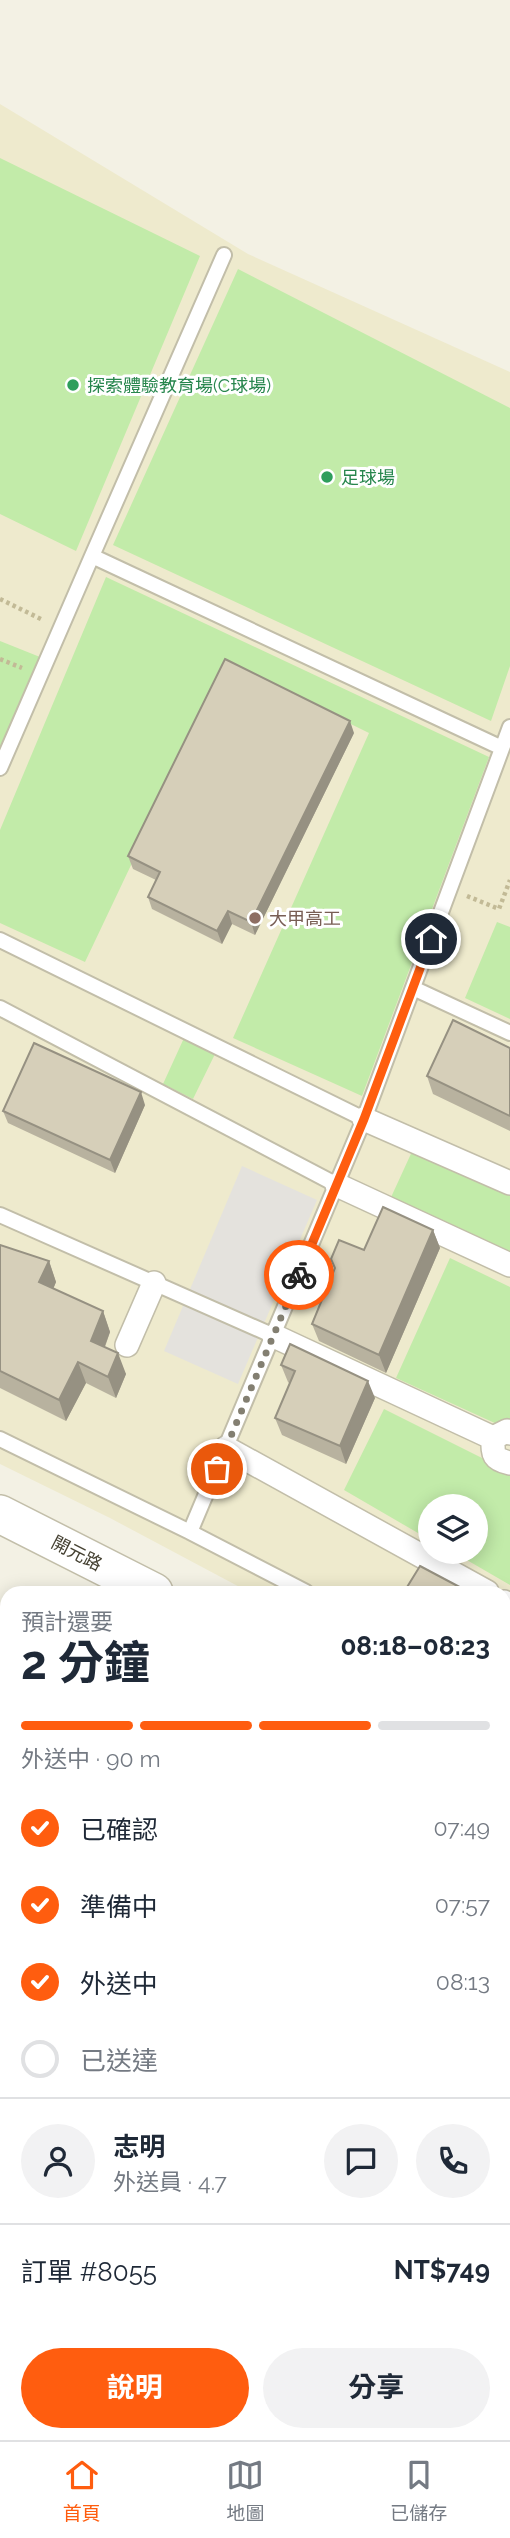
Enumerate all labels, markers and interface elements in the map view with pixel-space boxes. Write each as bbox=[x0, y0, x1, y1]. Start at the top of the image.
place label: 探索體驗教育場(C球場) bbox=[87, 375, 271, 396]
marker: 探索體驗教育場(C球場) bbox=[65, 377, 81, 393]
place label: 足球場 bbox=[341, 467, 395, 488]
marker: 足球場 bbox=[319, 469, 335, 485]
place label: 大甲高工 bbox=[269, 908, 341, 929]
pin bbox=[401, 909, 461, 969]
marker: 大甲高工 bbox=[247, 910, 263, 926]
icon: home bbox=[412, 920, 450, 958]
courier bbox=[264, 1240, 334, 1310]
icon: bike bbox=[280, 1256, 318, 1294]
pin bbox=[187, 1439, 247, 1499]
icon: bag bbox=[198, 1450, 236, 1488]
map controls bbox=[418, 1494, 488, 1564]
button: layers bbox=[418, 1494, 488, 1564]
street label: 開元路 bbox=[48, 1531, 106, 1575]
text: 預計還要 bbox=[21, 1608, 113, 1635]
text: 08:18–08:23 bbox=[340, 1631, 490, 1661]
text: 2 分鐘 bbox=[21, 1636, 150, 1690]
text: 外送中 · 90 m bbox=[21, 1745, 161, 1772]
icon: check bbox=[21, 1809, 59, 1847]
text: 07:49 bbox=[433, 1814, 490, 1841]
text: 已確認 bbox=[80, 1815, 158, 1845]
icon: check bbox=[21, 1886, 59, 1924]
text: 07:57 bbox=[435, 1891, 490, 1918]
text: 準備中 bbox=[80, 1892, 158, 1922]
icon: check bbox=[21, 1963, 59, 2001]
text: 08:13 bbox=[436, 1968, 490, 1995]
text: 外送中 bbox=[80, 1969, 158, 1999]
text: 已送達 bbox=[80, 2046, 158, 2076]
button: person bbox=[21, 2124, 95, 2198]
button: chat bbox=[324, 2124, 398, 2198]
button: phone bbox=[416, 2124, 490, 2198]
text: 志明 bbox=[113, 2132, 165, 2162]
text: 外送員 · 4.7 bbox=[113, 2168, 227, 2195]
text: NT$749 bbox=[394, 2255, 490, 2285]
text: 訂單 #8055 bbox=[21, 2257, 157, 2287]
button: 說明 bbox=[21, 2348, 249, 2428]
button: 分享 bbox=[263, 2348, 490, 2428]
tab: 首頁 bbox=[63, 2456, 101, 2525]
tab: 地圖 bbox=[226, 2456, 264, 2525]
tab: 已儲存 bbox=[390, 2456, 447, 2525]

